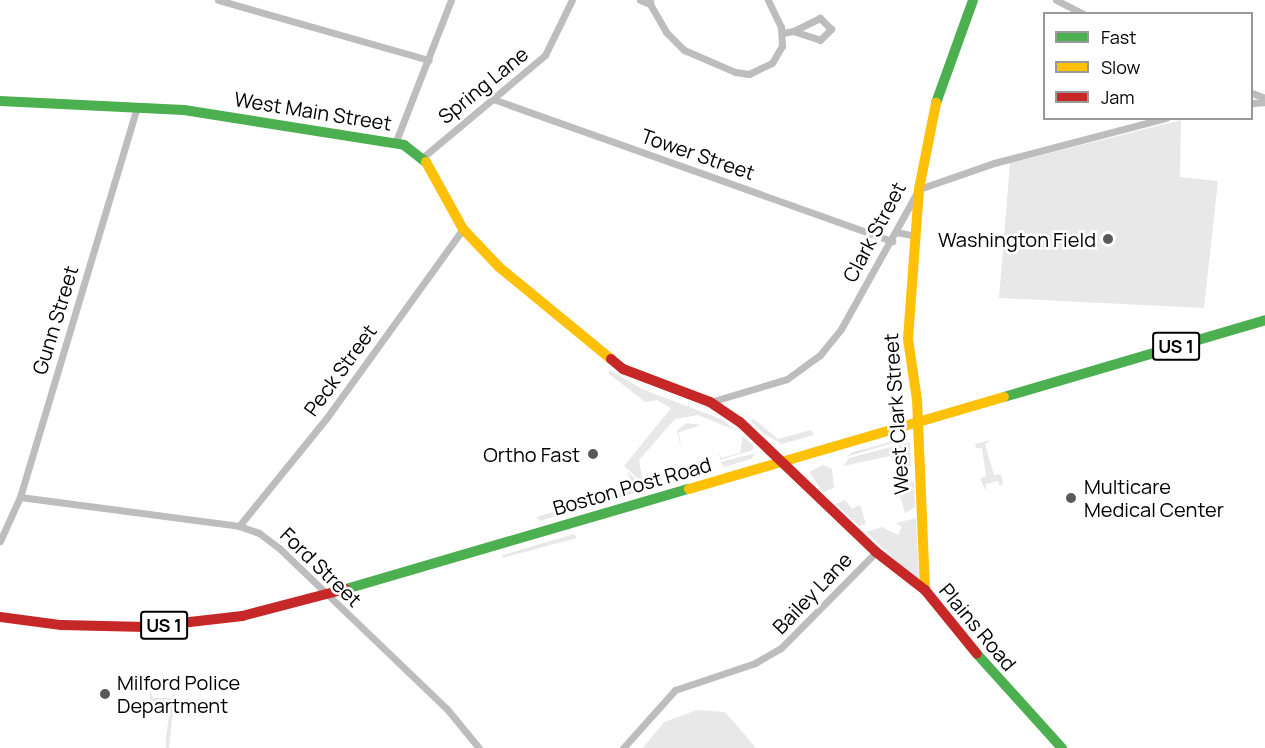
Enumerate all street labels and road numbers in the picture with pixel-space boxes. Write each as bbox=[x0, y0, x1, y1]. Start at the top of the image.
street label: Spring Lane bbox=[433, 42, 533, 128]
street label: West Main Street bbox=[233, 87, 393, 135]
street label: Tower Street bbox=[638, 123, 758, 185]
street label: Clark Street bbox=[838, 178, 910, 286]
street label: Gunn Street bbox=[27, 263, 83, 377]
street label: Peck Street bbox=[299, 319, 381, 421]
road number: US 1 bbox=[1152, 331, 1200, 361]
street label: West Clark Street bbox=[878, 333, 914, 495]
street label: Boston Post Road bbox=[550, 452, 714, 520]
street label: Ford Street bbox=[276, 523, 366, 611]
street label: Bailey Lane bbox=[767, 547, 857, 639]
street label: Plains Road bbox=[935, 579, 1021, 675]
road number: US 1 bbox=[140, 610, 188, 640]

